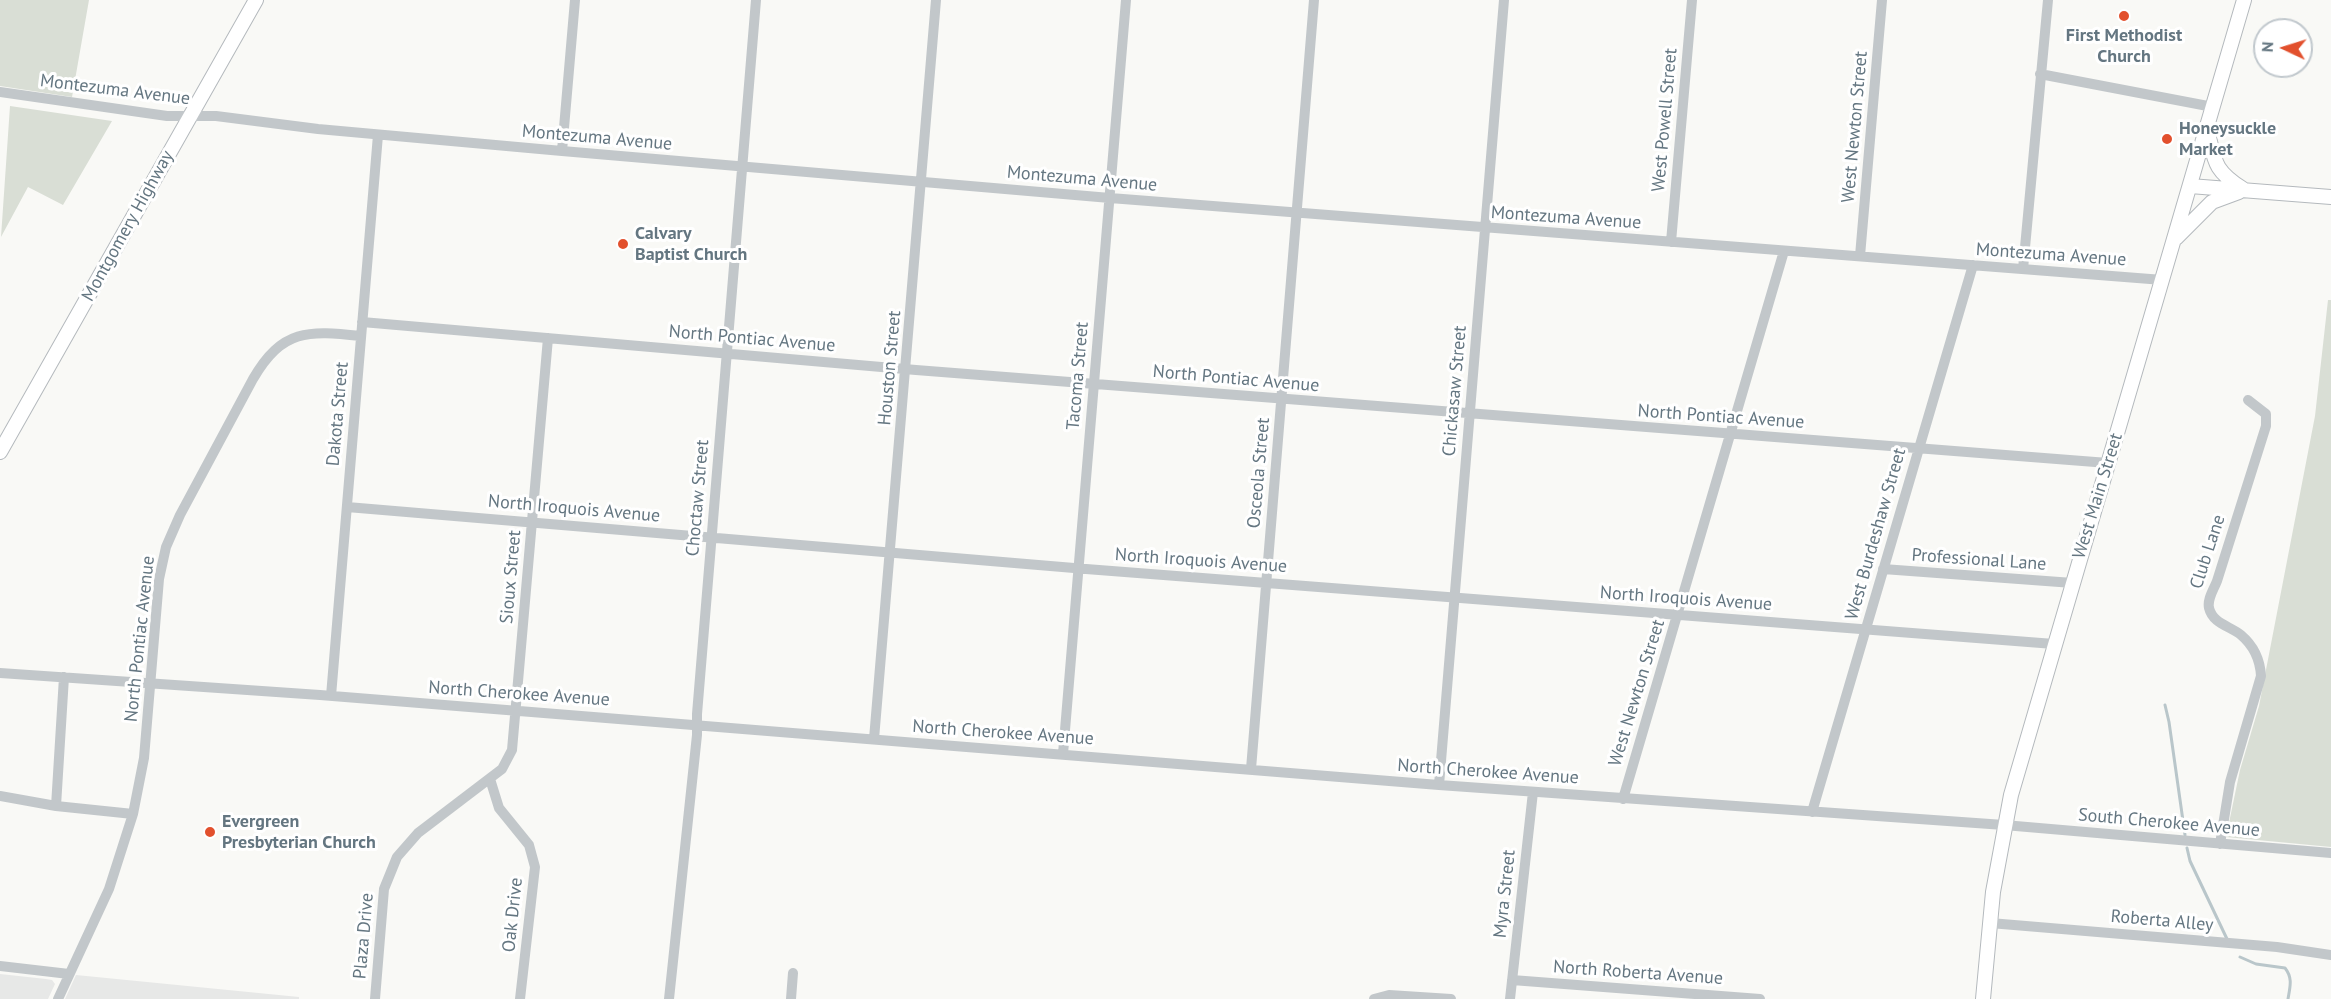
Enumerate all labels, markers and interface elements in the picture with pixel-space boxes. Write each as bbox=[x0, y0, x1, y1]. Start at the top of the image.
marker: First Methodist Church bbox=[2117, 9, 2131, 23]
north arrow bbox=[2253, 18, 2313, 78]
place label: First Methodist Church bbox=[2066, 25, 2182, 68]
text: N bbox=[2257, 41, 2277, 53]
street label: West Powell Street bbox=[1648, 47, 1682, 193]
street label: West Newton Street bbox=[1838, 50, 1872, 204]
street label: Montezuma Avenue bbox=[39, 70, 191, 110]
place label: Honeysuckle Market bbox=[2179, 118, 2276, 160]
street label: Montezuma Avenue bbox=[521, 121, 673, 155]
marker: Honeysuckle Market bbox=[2160, 132, 2174, 146]
street label: Montgomery Highway bbox=[78, 147, 178, 305]
street label: Montezuma Avenue bbox=[1006, 162, 1158, 196]
street label: Montezuma Avenue bbox=[1490, 202, 1642, 234]
place label: Calvary Baptist Church bbox=[635, 223, 747, 266]
marker: Calvary Baptist Church bbox=[616, 237, 630, 251]
street label: Montezuma Avenue bbox=[1975, 239, 2127, 271]
street label: Houston Street bbox=[874, 310, 906, 426]
street label: North Pontiac Avenue bbox=[668, 321, 836, 357]
street label: Tacoma Street bbox=[1063, 321, 1093, 431]
street label: Chickasaw Street bbox=[1439, 325, 1471, 457]
street label: Dakota Street bbox=[323, 361, 353, 467]
street label: North Pontiac Avenue bbox=[1152, 361, 1320, 397]
street label: North Pontiac Avenue bbox=[1637, 400, 1805, 434]
street label: Osceola Street bbox=[1243, 417, 1275, 529]
street label: West Main Street bbox=[2069, 430, 2127, 562]
street label: Choctaw Street bbox=[682, 439, 714, 557]
street label: West Burdeshaw Street bbox=[1841, 446, 1911, 622]
street label: North Iroquois Avenue bbox=[487, 491, 661, 527]
street label: Club Lane bbox=[2186, 512, 2230, 592]
street label: Sioux Street bbox=[496, 529, 526, 625]
street label: North Iroquois Avenue bbox=[1114, 544, 1288, 578]
street label: Professional Lane bbox=[1911, 545, 2047, 575]
street label: North Pontiac Avenue bbox=[121, 555, 159, 723]
street label: North Iroquois Avenue bbox=[1599, 582, 1773, 616]
street label: West Newton Street bbox=[1604, 617, 1670, 769]
street label: North Cherokee Avenue bbox=[428, 677, 610, 711]
street label: North Cherokee Avenue bbox=[912, 716, 1094, 750]
street label: North Cherokee Avenue bbox=[1397, 755, 1579, 789]
street label: South Cherokee Avenue bbox=[2077, 804, 2261, 842]
place label: Evergreen Presbyterian Church bbox=[222, 811, 376, 854]
marker: Evergreen Presbyterian Church bbox=[203, 825, 217, 839]
street label: Myra Street bbox=[1490, 849, 1520, 939]
street label: Oak Drive bbox=[498, 877, 528, 953]
street label: Plaza Drive bbox=[349, 892, 379, 980]
street label: Roberta Alley bbox=[2110, 906, 2214, 936]
street label: North Roberta Avenue bbox=[1552, 956, 1724, 990]

